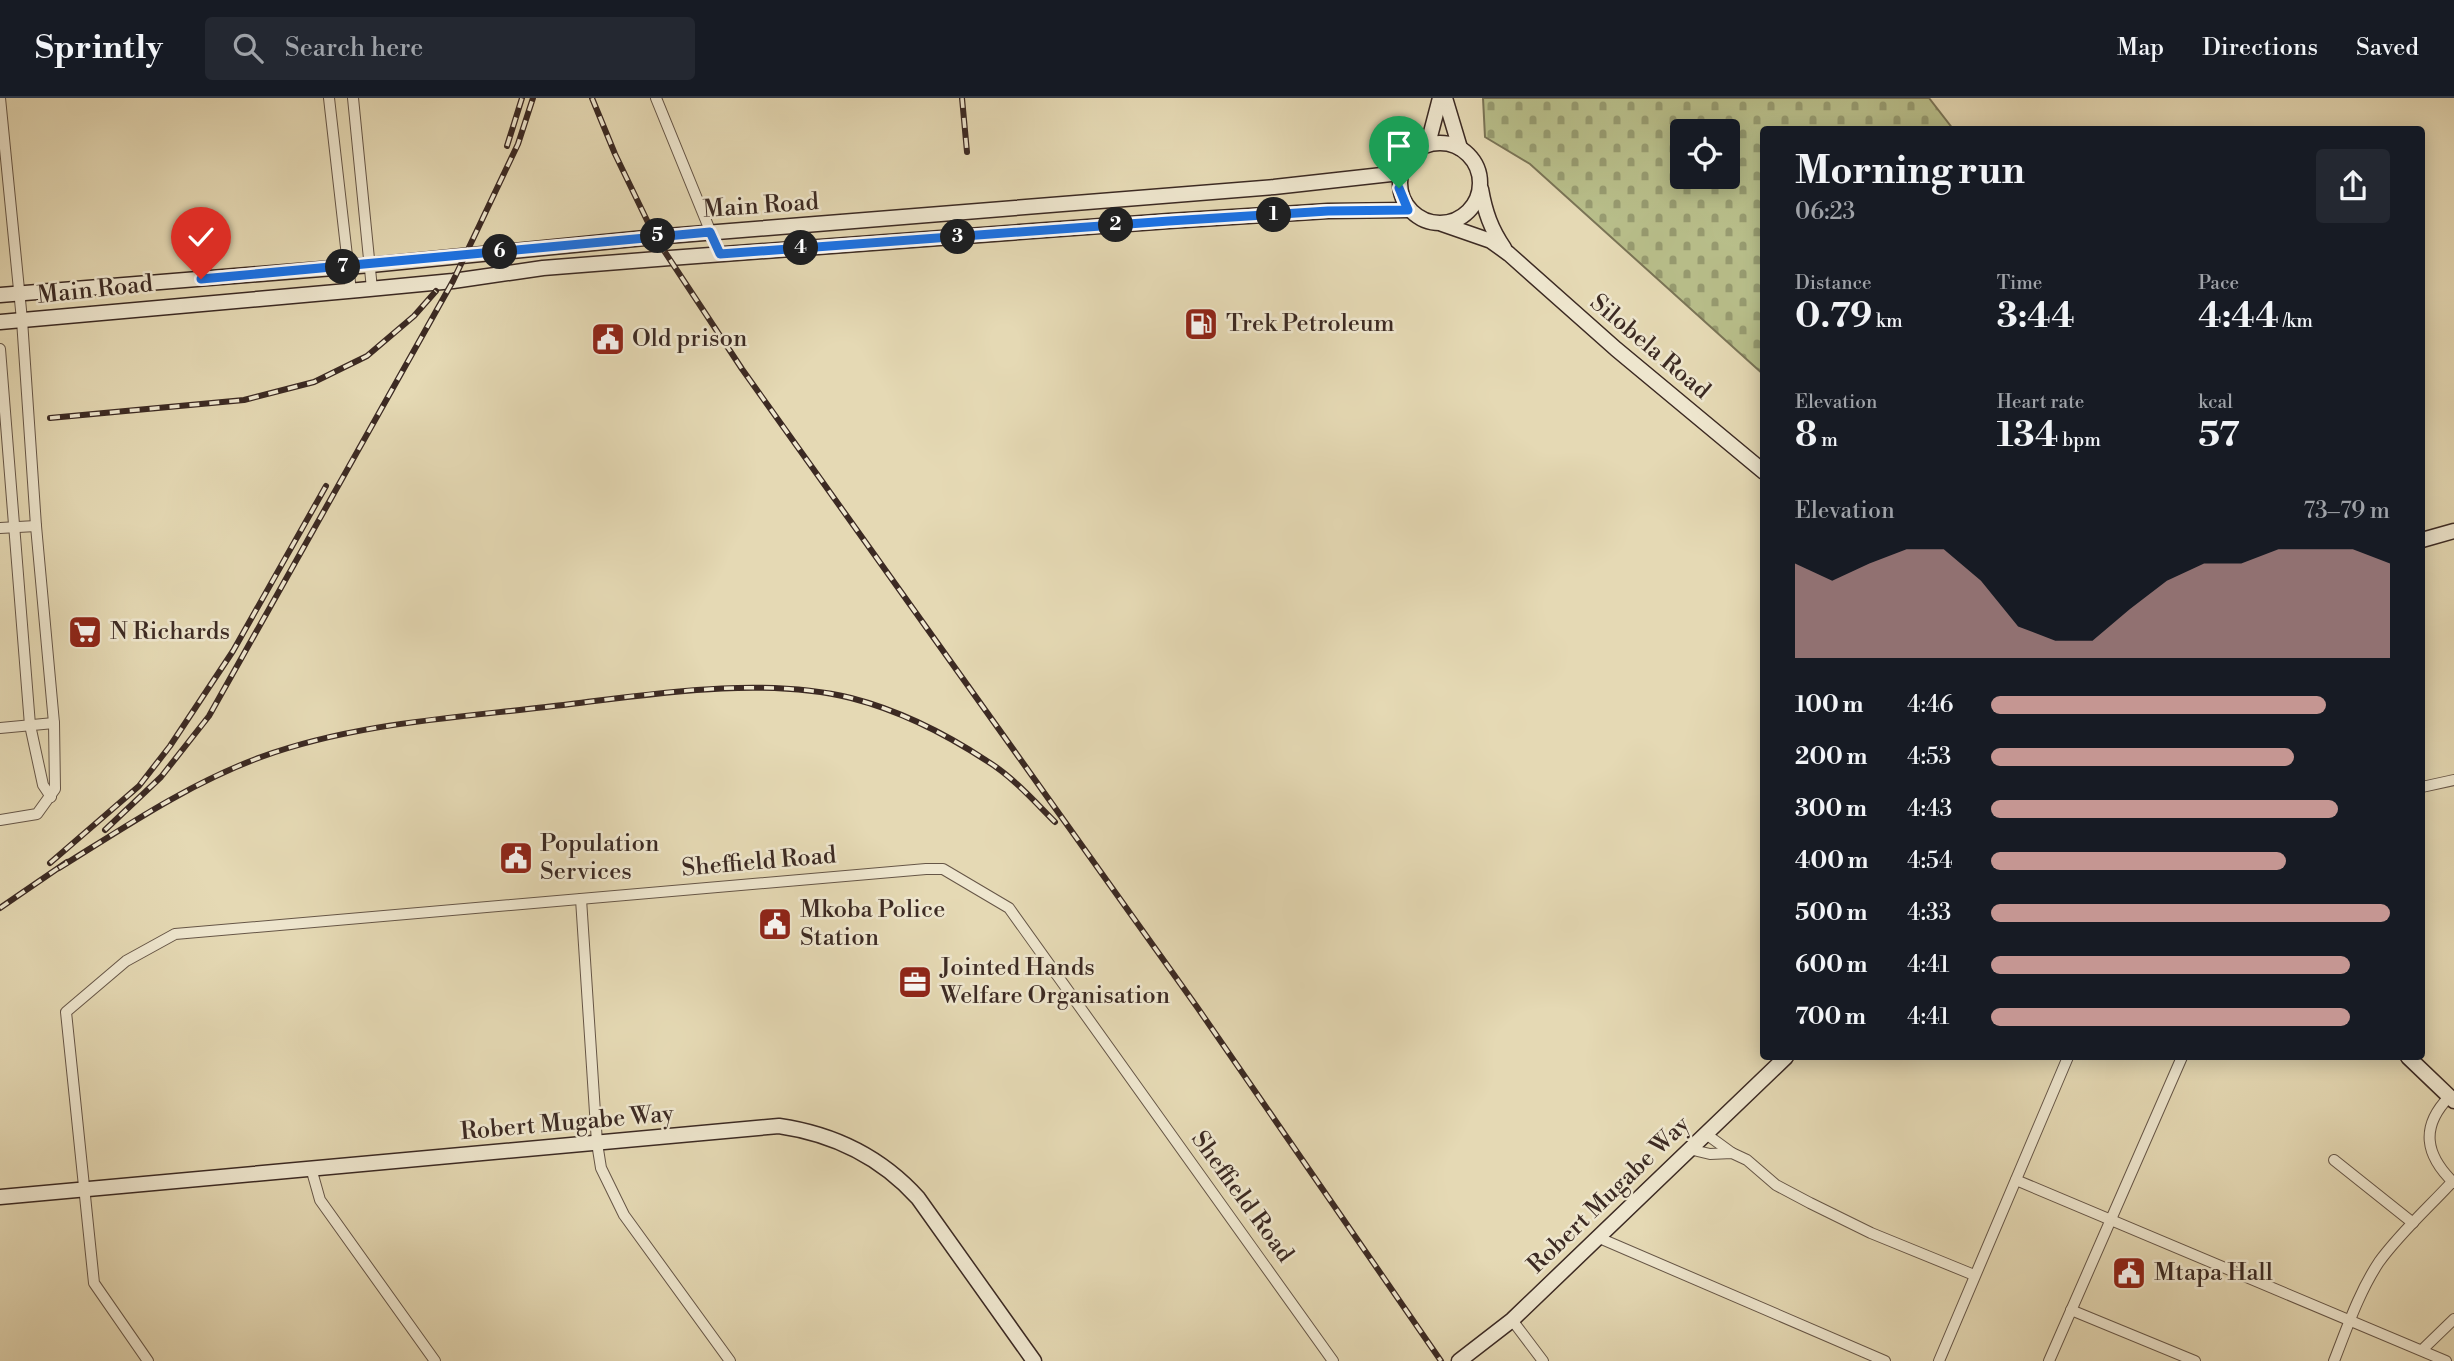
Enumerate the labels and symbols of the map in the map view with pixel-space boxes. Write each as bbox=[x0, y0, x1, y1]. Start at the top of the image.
pin bbox=[1369, 116, 1429, 188]
street label: Main Road bbox=[702, 187, 820, 225]
pin: 1 bbox=[1256, 198, 1292, 232]
pin bbox=[171, 207, 231, 279]
pin: 2 bbox=[1098, 208, 1134, 242]
pin: 5 bbox=[640, 218, 676, 254]
pin: 3 bbox=[940, 220, 976, 254]
pin: 4 bbox=[784, 230, 818, 266]
pin: 6 bbox=[482, 234, 518, 270]
pin: 7 bbox=[326, 250, 360, 284]
street label: Main Road bbox=[36, 269, 155, 311]
street label: Silobela Road bbox=[1584, 288, 1717, 406]
fuel station icon: Trek Petroleum bbox=[1182, 305, 1220, 343]
place label: Trek Petroleum bbox=[1226, 309, 1395, 339]
public building icon: Old prison bbox=[589, 320, 627, 358]
place label: Old prison bbox=[632, 324, 747, 354]
supermarket icon: N Richards bbox=[66, 613, 104, 651]
place label: N Richards bbox=[110, 617, 230, 647]
place label: Population Services bbox=[540, 829, 659, 887]
public building icon: Population Services bbox=[497, 839, 535, 877]
street label: Sheffield Road bbox=[680, 840, 838, 884]
place label: Mkoba Police Station bbox=[800, 895, 945, 953]
public building icon: Mkoba Police Station bbox=[756, 905, 794, 943]
place label: Jointed Hands Welfare Organisation bbox=[939, 953, 1170, 1011]
office icon: Jointed Hands Welfare Organisation bbox=[896, 963, 934, 1001]
street label: Robert Mugabe Way bbox=[459, 1099, 675, 1147]
street label: Robert Mugabe Way bbox=[1522, 1110, 1697, 1280]
street label: Sheffield Road bbox=[1184, 1125, 1300, 1269]
public building icon: Mtapa Hall bbox=[2110, 1254, 2148, 1292]
place label: Mtapa Hall bbox=[2154, 1258, 2273, 1288]

